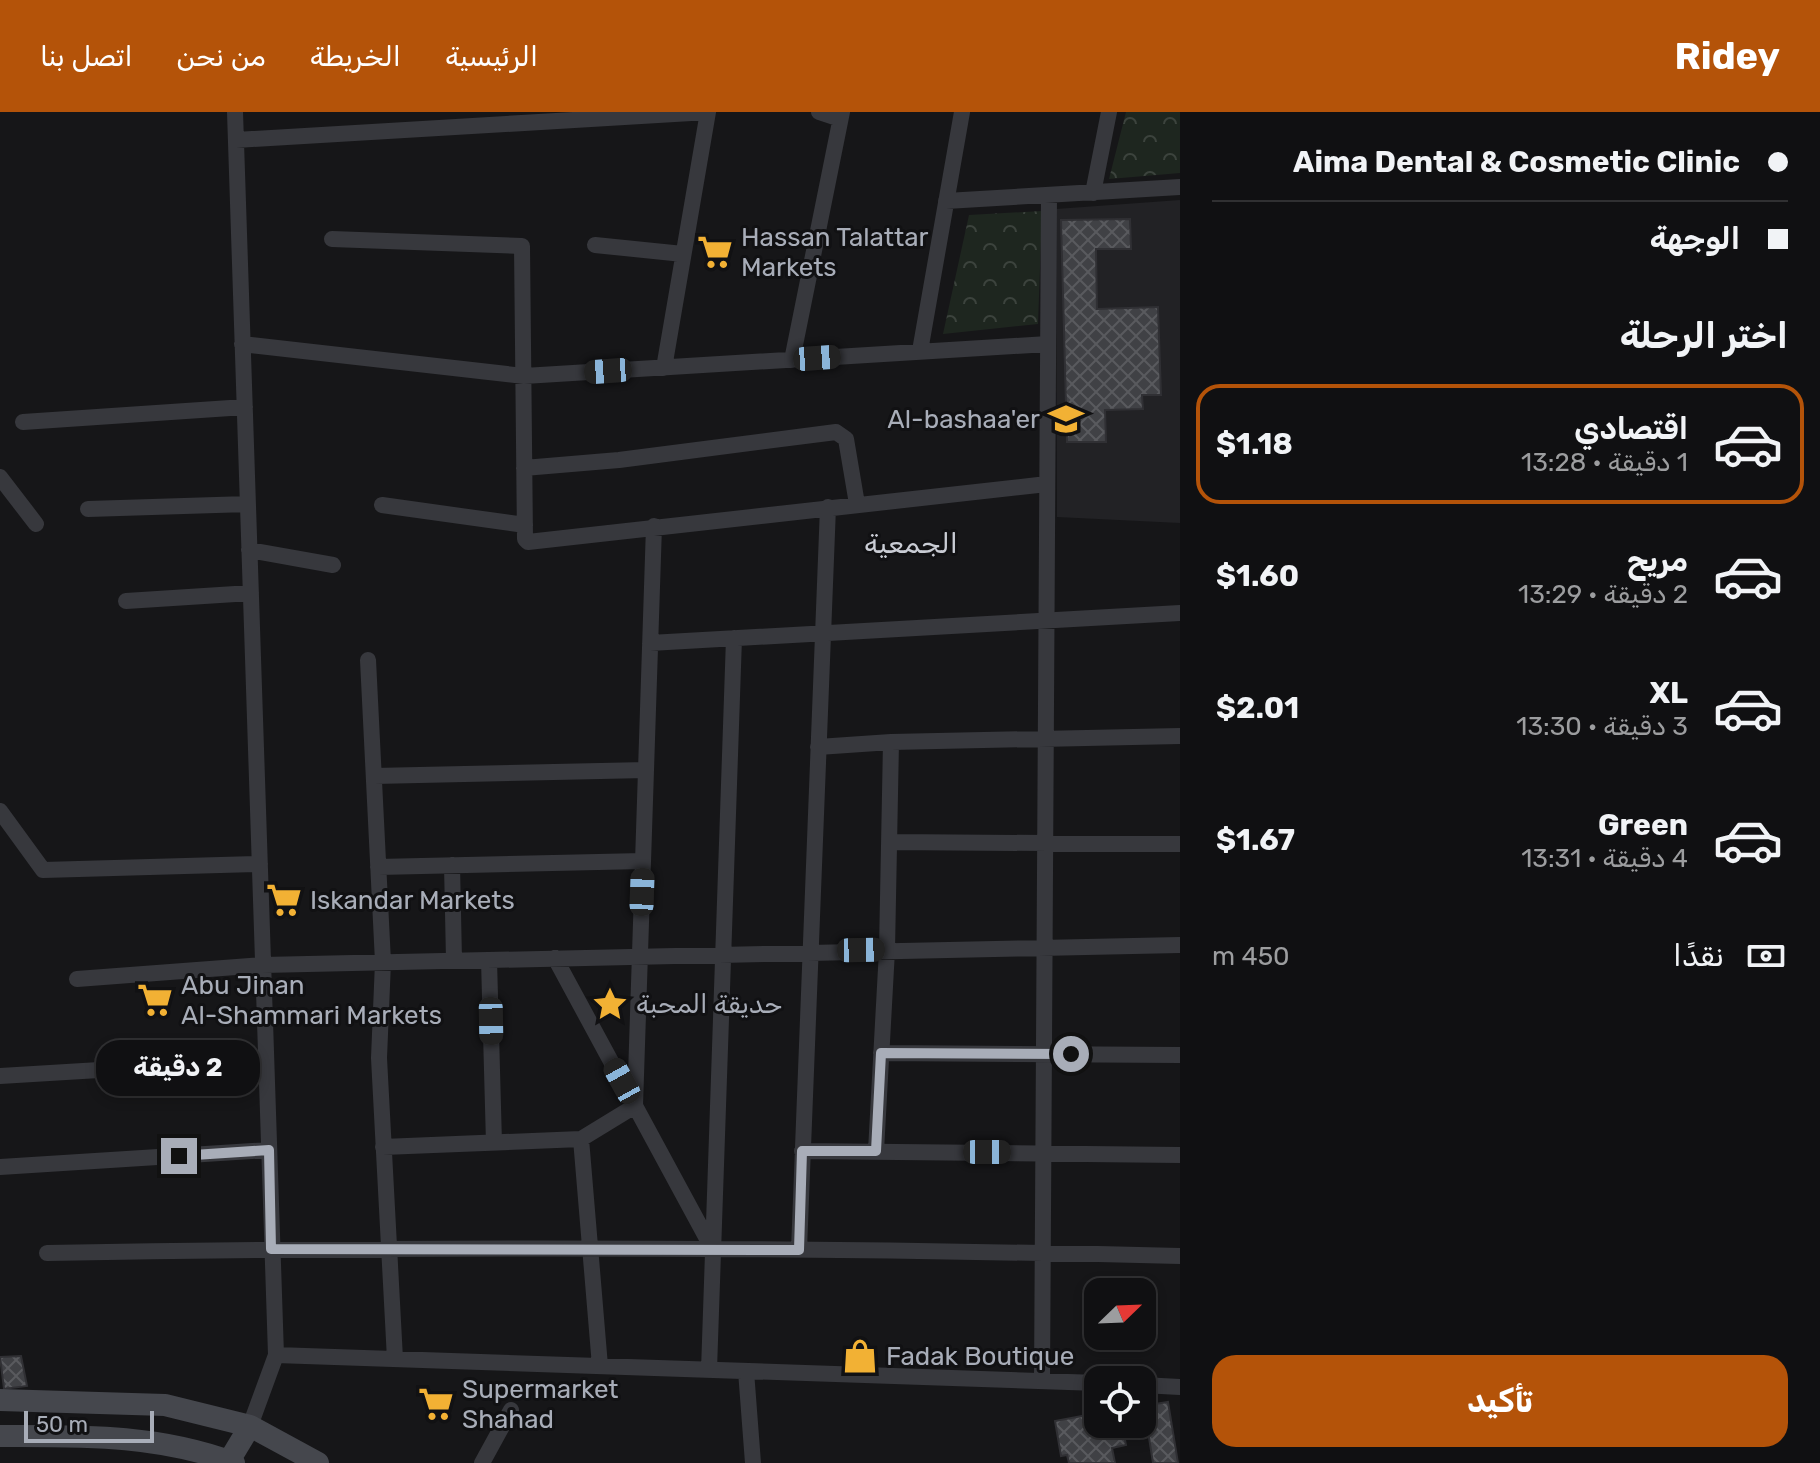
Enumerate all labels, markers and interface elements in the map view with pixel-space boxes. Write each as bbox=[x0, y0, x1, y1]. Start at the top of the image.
text: Ridey bbox=[1675, 33, 1780, 79]
text: اتصل بنا bbox=[40, 40, 133, 73]
text: من نحن bbox=[177, 40, 266, 73]
text: الخريطة bbox=[310, 40, 401, 73]
text: الرئيسية bbox=[445, 40, 538, 73]
text: Aima Dental & Cosmetic Clinic bbox=[1293, 144, 1740, 180]
text: الوجهة bbox=[1650, 221, 1740, 257]
place label: Hassan Talattar Markets bbox=[741, 222, 928, 283]
supermarket icon: Hassan Talattar Markets bbox=[696, 233, 734, 271]
text: اختر الرحلة bbox=[1620, 314, 1788, 357]
car bbox=[792, 344, 842, 372]
car bbox=[583, 357, 633, 385]
school or university icon: Al-bashaa'er bbox=[1047, 400, 1085, 438]
place label: Al-bashaa'er bbox=[887, 404, 1040, 435]
icon: car bbox=[1712, 408, 1784, 480]
text: اقتصادي bbox=[1574, 411, 1688, 447]
text: $1.18 bbox=[1216, 426, 1293, 462]
text: 1 دقيقة · 13:28 bbox=[1521, 447, 1688, 478]
district label: الجمعية bbox=[864, 527, 958, 560]
icon: car bbox=[1712, 540, 1784, 612]
text: مريح bbox=[1627, 543, 1688, 579]
text: $1.60 bbox=[1216, 558, 1299, 594]
text: 2 دقيقة · 13:29 bbox=[1518, 579, 1688, 610]
icon: car bbox=[1712, 672, 1784, 744]
text: XL bbox=[1649, 675, 1688, 711]
text: $2.01 bbox=[1216, 690, 1299, 726]
text: 3 دقيقة · 13:30 bbox=[1516, 711, 1688, 742]
icon: car bbox=[1712, 804, 1784, 876]
text: Green bbox=[1598, 807, 1688, 843]
text: $1.67 bbox=[1216, 822, 1295, 858]
text: 4 دقيقة · 13:31 bbox=[1521, 843, 1688, 874]
car bbox=[629, 868, 655, 916]
supermarket icon: Iskandar Markets bbox=[265, 881, 303, 919]
place label: Iskandar Markets bbox=[310, 885, 515, 916]
icon: cash bbox=[1744, 934, 1788, 978]
car bbox=[837, 938, 885, 962]
text: نقدًا bbox=[1673, 938, 1724, 974]
text: 450 m bbox=[1212, 941, 1290, 972]
place label: Abu Jinan Al-Shammari Markets bbox=[181, 970, 442, 1031]
supermarket icon: Abu Jinan Al-Shammari Markets bbox=[136, 981, 174, 1019]
place icon: حديقة المحبة bbox=[591, 985, 629, 1023]
place label: حديقة المحبة bbox=[636, 989, 782, 1020]
car bbox=[479, 997, 503, 1045]
route start bbox=[1053, 1036, 1089, 1072]
callout: 2 دقيقة bbox=[97, 1040, 261, 1096]
text: 2 دقيقة bbox=[133, 1052, 223, 1083]
car bbox=[600, 1054, 644, 1108]
route end bbox=[161, 1138, 197, 1174]
car bbox=[963, 1140, 1011, 1164]
north arrow bbox=[1084, 1278, 1156, 1350]
map controls bbox=[1084, 1278, 1156, 1438]
shop icon: Fadak Boutique bbox=[841, 1337, 879, 1375]
place label: Fadak Boutique bbox=[886, 1341, 1074, 1372]
button: تأكيد bbox=[1212, 1355, 1788, 1447]
button: locate bbox=[1084, 1366, 1156, 1438]
place label: Supermarket Shahad bbox=[462, 1374, 619, 1435]
supermarket icon: Supermarket Shahad bbox=[417, 1385, 455, 1423]
scale bar bbox=[24, 1407, 154, 1443]
text: 50 m bbox=[36, 1411, 88, 1438]

